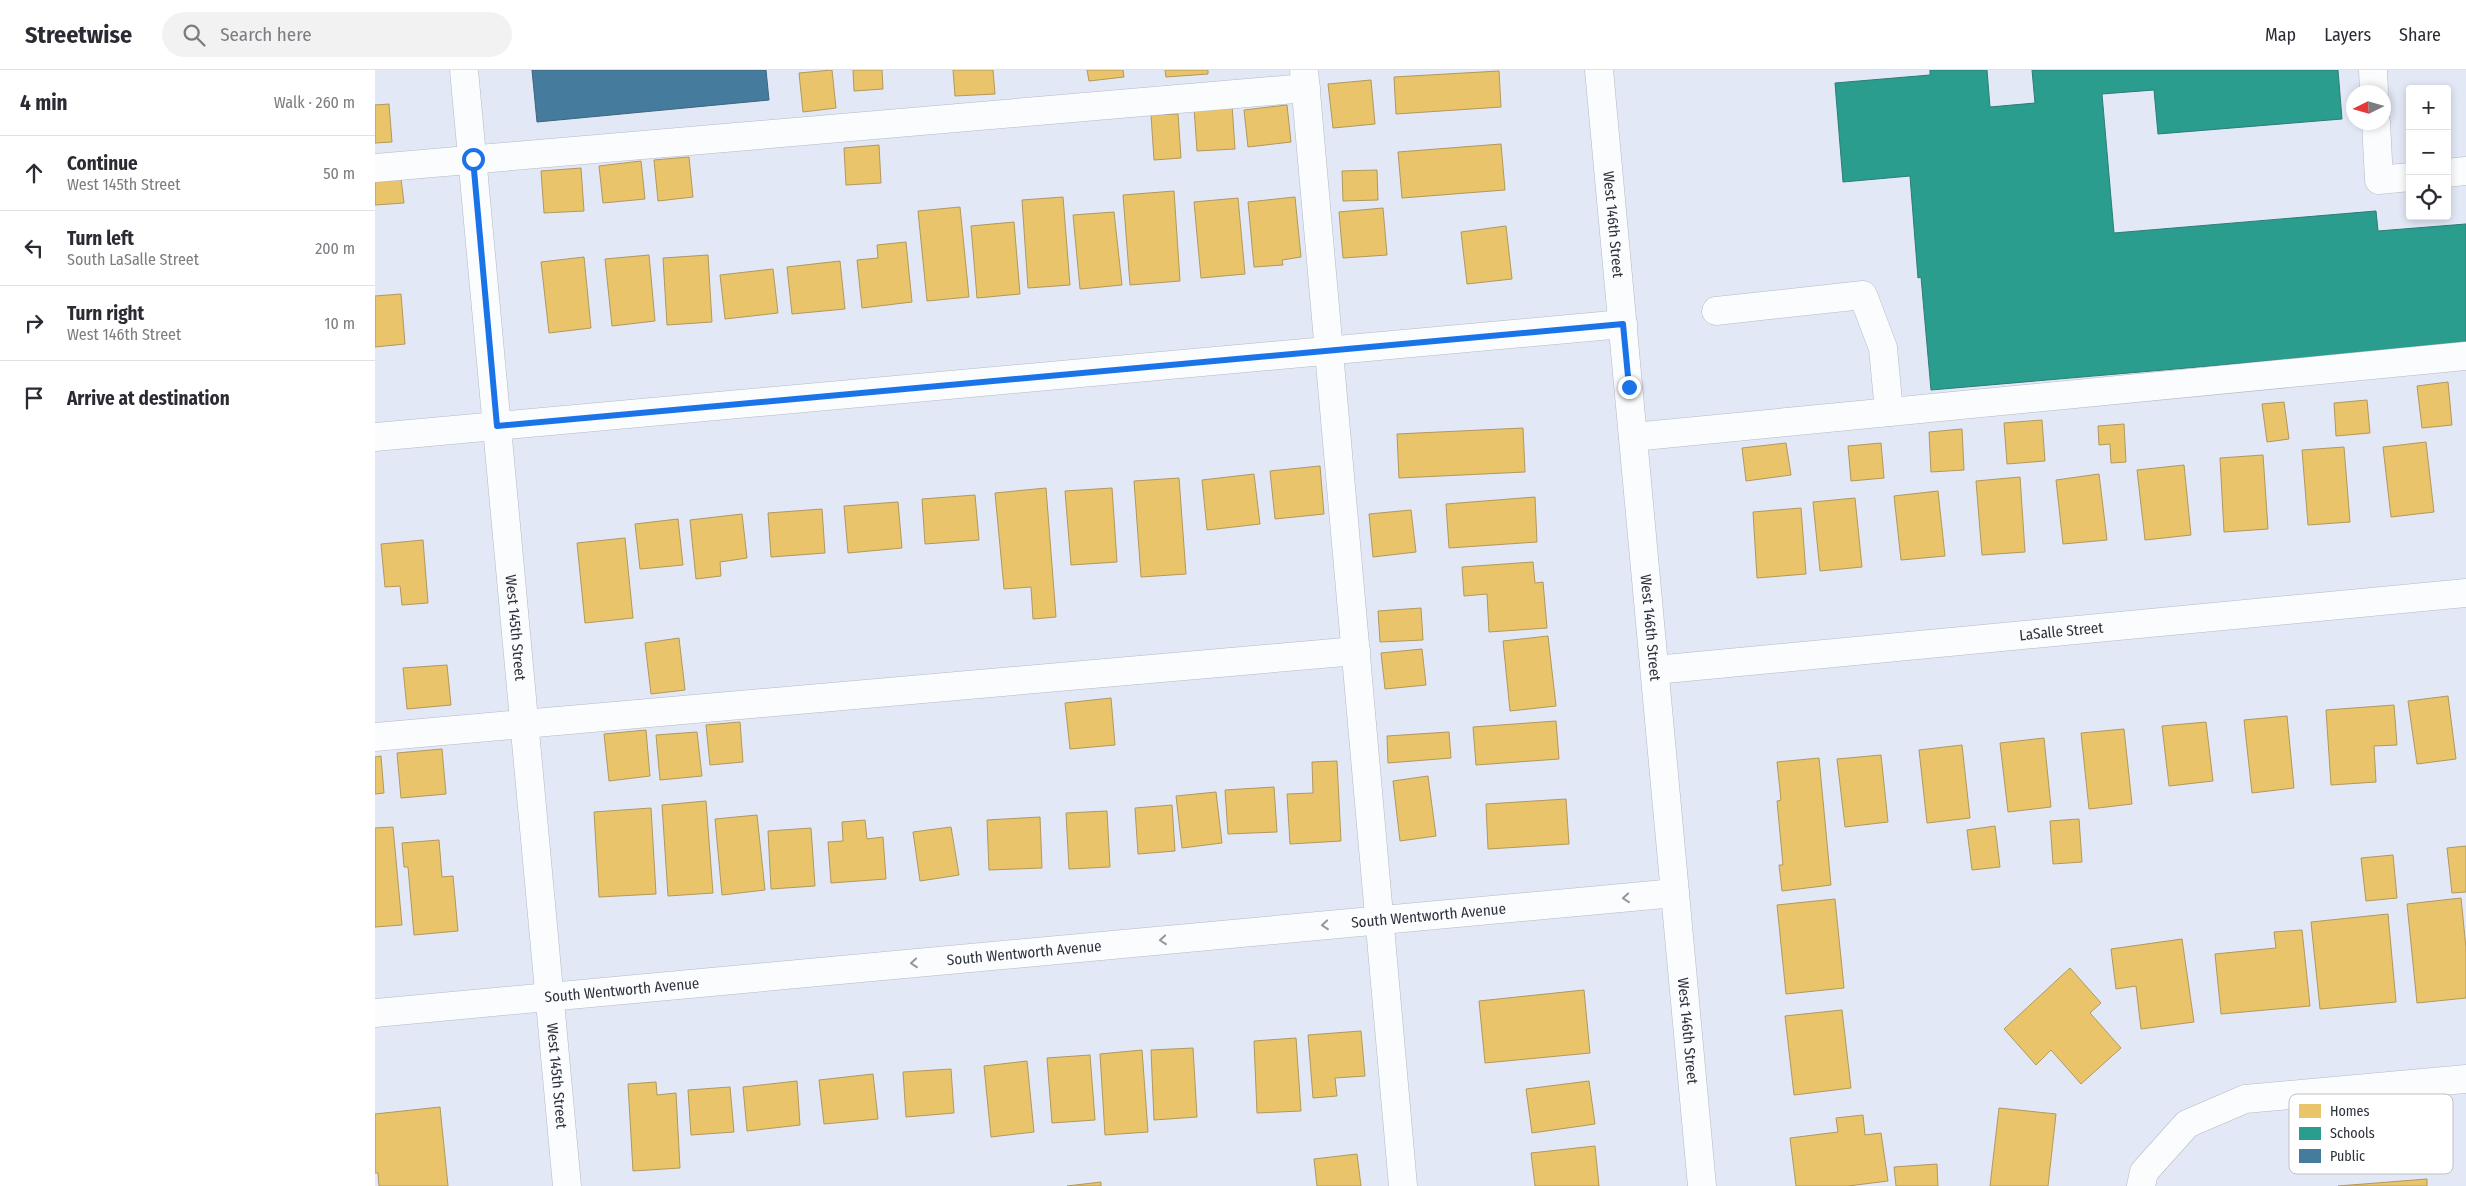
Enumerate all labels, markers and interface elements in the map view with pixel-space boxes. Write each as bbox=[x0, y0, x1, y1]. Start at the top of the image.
search box bbox=[162, 12, 512, 57]
text: Streetwise bbox=[25, 21, 132, 49]
icon: search bbox=[180, 21, 208, 49]
text: Search here bbox=[220, 23, 312, 46]
text: Map bbox=[2265, 24, 2296, 46]
text: Layers bbox=[2324, 24, 2371, 46]
text: Share bbox=[2399, 24, 2441, 46]
north arrow bbox=[2346, 85, 2391, 130]
map controls bbox=[2406, 85, 2451, 220]
button: + bbox=[2406, 85, 2451, 130]
text: 4 min bbox=[20, 90, 68, 116]
text: Walk · 260 m bbox=[274, 93, 355, 112]
button: − bbox=[2406, 130, 2451, 175]
route start bbox=[462, 148, 485, 171]
text: Continue bbox=[67, 152, 138, 175]
icon: ahead bbox=[20, 159, 48, 187]
text: 50 m bbox=[323, 164, 355, 183]
street label: West 146th Street bbox=[1599, 170, 1627, 279]
text: West 145th Street bbox=[67, 175, 180, 194]
button: locate bbox=[2406, 175, 2451, 220]
text: Turn left bbox=[67, 227, 134, 250]
icon: left bbox=[20, 234, 48, 262]
text: 200 m bbox=[315, 239, 355, 258]
text: South LaSalle Street bbox=[67, 250, 199, 269]
text: Turn right bbox=[67, 302, 144, 325]
icon: right bbox=[20, 309, 48, 337]
text: 10 m bbox=[324, 314, 355, 333]
text: West 146th Street bbox=[67, 325, 181, 344]
route end bbox=[1618, 376, 1641, 399]
icon: arrive bbox=[20, 384, 48, 412]
text: Arrive at destination bbox=[67, 387, 230, 410]
street label: West 146th Street bbox=[1637, 573, 1664, 682]
street label: West 145th Street bbox=[502, 574, 529, 682]
street label: LaSalle Street bbox=[2018, 618, 2104, 644]
one-way arrow bbox=[1622, 892, 1630, 903]
street label: South Wentworth Avenue bbox=[1350, 900, 1507, 932]
one-way arrow bbox=[1321, 919, 1329, 930]
one-way arrow bbox=[1159, 934, 1167, 945]
street label: South Wentworth Avenue bbox=[946, 937, 1102, 969]
one-way arrow bbox=[910, 957, 918, 968]
street label: South Wentworth Avenue bbox=[544, 974, 700, 1006]
street label: West 146th Street bbox=[1674, 977, 1702, 1085]
street label: West 145th Street bbox=[543, 1022, 571, 1130]
legend bbox=[2289, 1094, 2453, 1174]
text: Homes bbox=[2330, 1103, 2370, 1120]
text: Schools bbox=[2330, 1125, 2375, 1142]
text: Public bbox=[2330, 1148, 2365, 1165]

